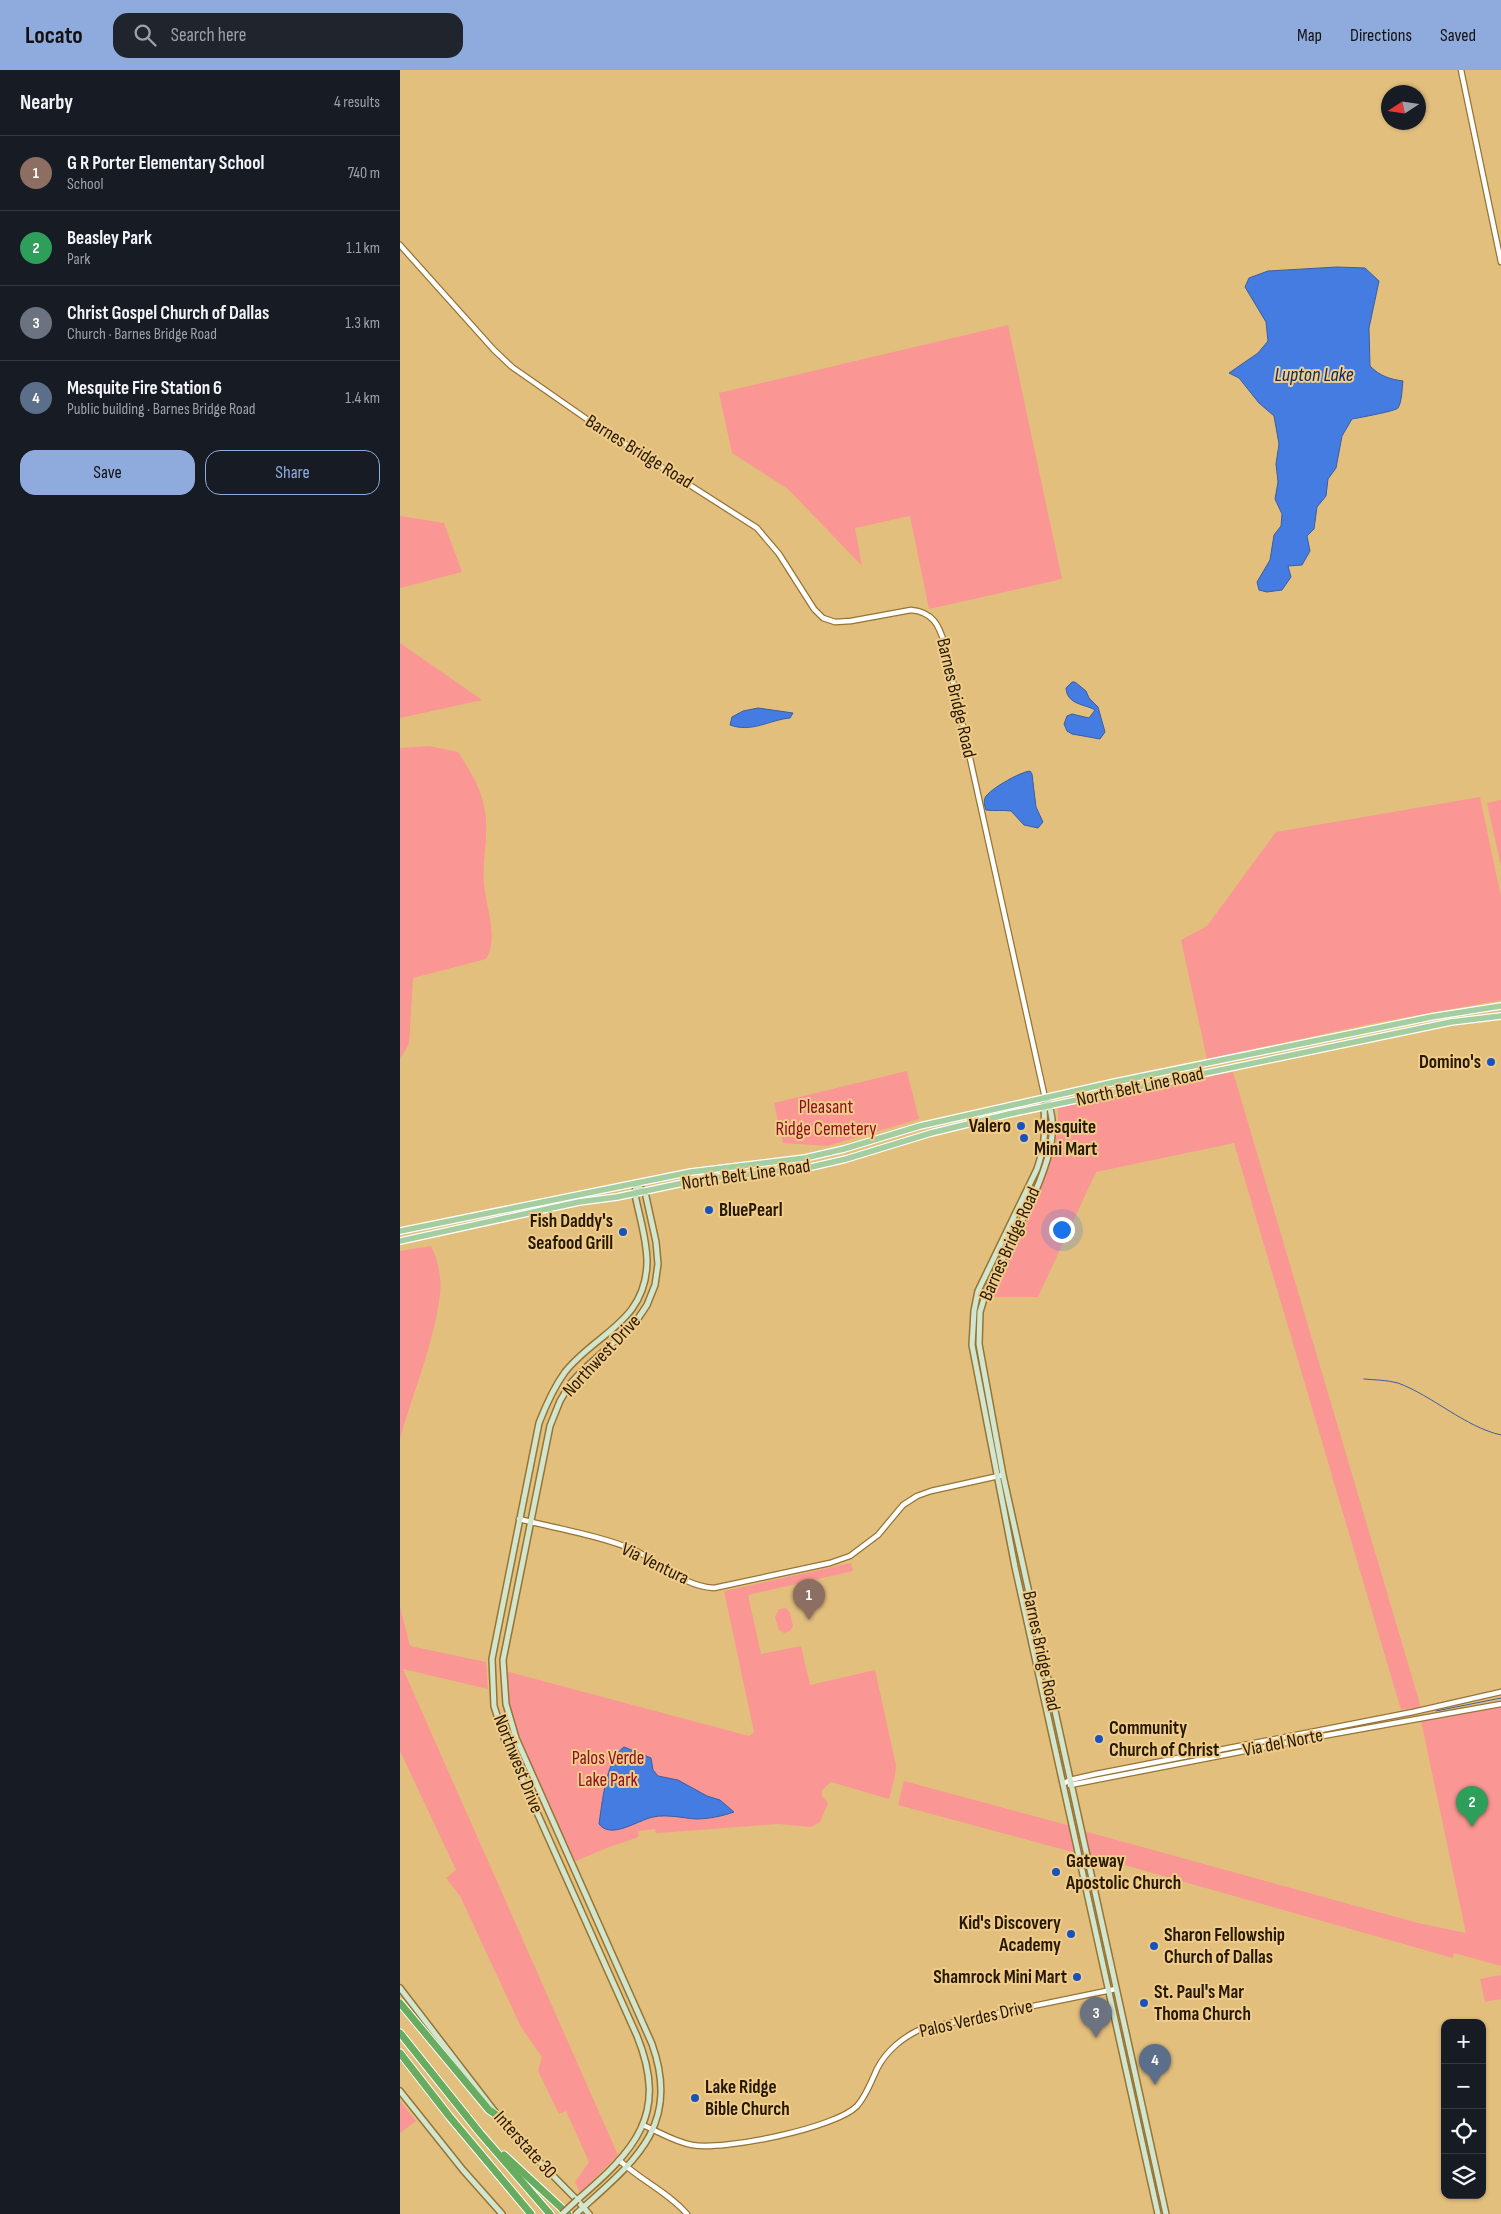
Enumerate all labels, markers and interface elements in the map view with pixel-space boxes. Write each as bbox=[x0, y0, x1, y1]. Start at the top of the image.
search box bbox=[113, 13, 463, 58]
text: Locato bbox=[25, 21, 83, 50]
icon: search bbox=[131, 21, 159, 49]
text: Search here bbox=[171, 24, 246, 47]
text: Map bbox=[1297, 25, 1322, 46]
text: Directions bbox=[1350, 25, 1412, 46]
text: Saved bbox=[1440, 25, 1476, 46]
north arrow bbox=[1381, 85, 1426, 130]
text: Nearby bbox=[20, 90, 73, 115]
text: 4 results bbox=[334, 93, 380, 112]
text: G R Porter Elementary School bbox=[67, 152, 264, 175]
text: 1 bbox=[33, 164, 39, 183]
text: 740 m bbox=[348, 164, 380, 183]
text: School bbox=[67, 175, 103, 194]
text: Beasley Park bbox=[67, 227, 152, 250]
text: 2 bbox=[32, 239, 40, 258]
text: 1.1 km bbox=[346, 239, 380, 258]
text: Park bbox=[67, 250, 90, 269]
text: Christ Gospel Church of Dallas bbox=[67, 302, 269, 325]
text: 3 bbox=[32, 314, 40, 333]
text: 1.3 km bbox=[345, 314, 380, 333]
text: Church · Barnes Bridge Road bbox=[67, 325, 217, 344]
water label: Lupton Lake bbox=[1274, 363, 1354, 387]
text: Mesquite Fire Station 6 bbox=[67, 377, 222, 400]
text: 4 bbox=[32, 389, 40, 408]
text: 1.4 km bbox=[345, 389, 380, 408]
text: Public building · Barnes Bridge Road bbox=[67, 400, 256, 419]
street label: Barnes Bridge Road bbox=[581, 410, 697, 494]
button: Save bbox=[20, 450, 195, 495]
button: Share bbox=[205, 450, 380, 495]
street label: Barnes Bridge Road bbox=[931, 636, 981, 760]
place label: Domino's bbox=[1419, 1051, 1481, 1074]
marker: Domino's bbox=[1485, 1056, 1497, 1068]
street label: North Belt Line Road bbox=[1074, 1062, 1206, 1112]
park label: Pleasant Ridge Cemetery bbox=[775, 1096, 877, 1141]
place label: Valero bbox=[969, 1115, 1011, 1138]
place label: Mesquite Mini Mart bbox=[1034, 1116, 1097, 1161]
marker: Valero bbox=[1015, 1120, 1027, 1132]
marker: Mesquite Mini Mart bbox=[1018, 1132, 1030, 1144]
street label: North Belt Line Road bbox=[680, 1155, 812, 1195]
street label: Barnes Bridge Road bbox=[975, 1184, 1045, 1304]
place label: BluePearl bbox=[719, 1199, 783, 1222]
marker: BluePearl bbox=[703, 1204, 715, 1216]
place label: Fish Daddy's Seafood Grill bbox=[528, 1210, 613, 1255]
your location bbox=[1049, 1217, 1075, 1243]
marker: Fish Daddy's Seafood Grill bbox=[617, 1226, 629, 1238]
street label: Northwest Drive bbox=[558, 1310, 646, 1402]
street label: Via Ventura bbox=[617, 1538, 693, 1590]
pin: 1 bbox=[793, 1579, 825, 1620]
street label: Barnes Bridge Road bbox=[1017, 1589, 1065, 1713]
street label: Northwest Drive bbox=[488, 1711, 548, 1817]
place label: Community Church of Christ bbox=[1109, 1717, 1219, 1762]
street label: Via del Norte bbox=[1241, 1724, 1325, 1762]
marker: Community Church of Christ bbox=[1093, 1733, 1105, 1745]
park label: Palos Verde Lake Park bbox=[572, 1747, 644, 1792]
pin: 2 bbox=[1456, 1786, 1488, 1827]
place label: Gateway Apostolic Church bbox=[1065, 1850, 1181, 1895]
marker: Gateway Apostolic Church bbox=[1050, 1866, 1062, 1878]
place label: Kid's Discovery Academy bbox=[959, 1912, 1061, 1957]
place label: Sharon Fellowship Church of Dallas bbox=[1164, 1924, 1285, 1969]
marker: Kid's Discovery Academy bbox=[1065, 1928, 1077, 1940]
marker: Sharon Fellowship Church of Dallas bbox=[1148, 1940, 1160, 1952]
place label: Shamrock Mini Mart bbox=[933, 1966, 1067, 1989]
marker: Shamrock Mini Mart bbox=[1071, 1971, 1083, 1983]
place label: St. Paul's Mar Thoma Church bbox=[1154, 1981, 1251, 2026]
street label: Palos Verdes Drive bbox=[917, 1995, 1035, 2043]
pin: 3 bbox=[1080, 1997, 1112, 2038]
marker: St. Paul's Mar Thoma Church bbox=[1138, 1997, 1150, 2009]
map controls bbox=[1441, 2019, 1486, 2199]
button: + bbox=[1441, 2019, 1486, 2064]
pin: 4 bbox=[1139, 2044, 1171, 2085]
button: − bbox=[1441, 2064, 1486, 2109]
place label: Lake Ridge Bible Church bbox=[705, 2076, 790, 2121]
marker: Lake Ridge Bible Church bbox=[689, 2092, 701, 2104]
street label: Interstate 30 bbox=[489, 2106, 561, 2184]
button: locate bbox=[1441, 2109, 1486, 2154]
button: layers bbox=[1441, 2154, 1486, 2199]

